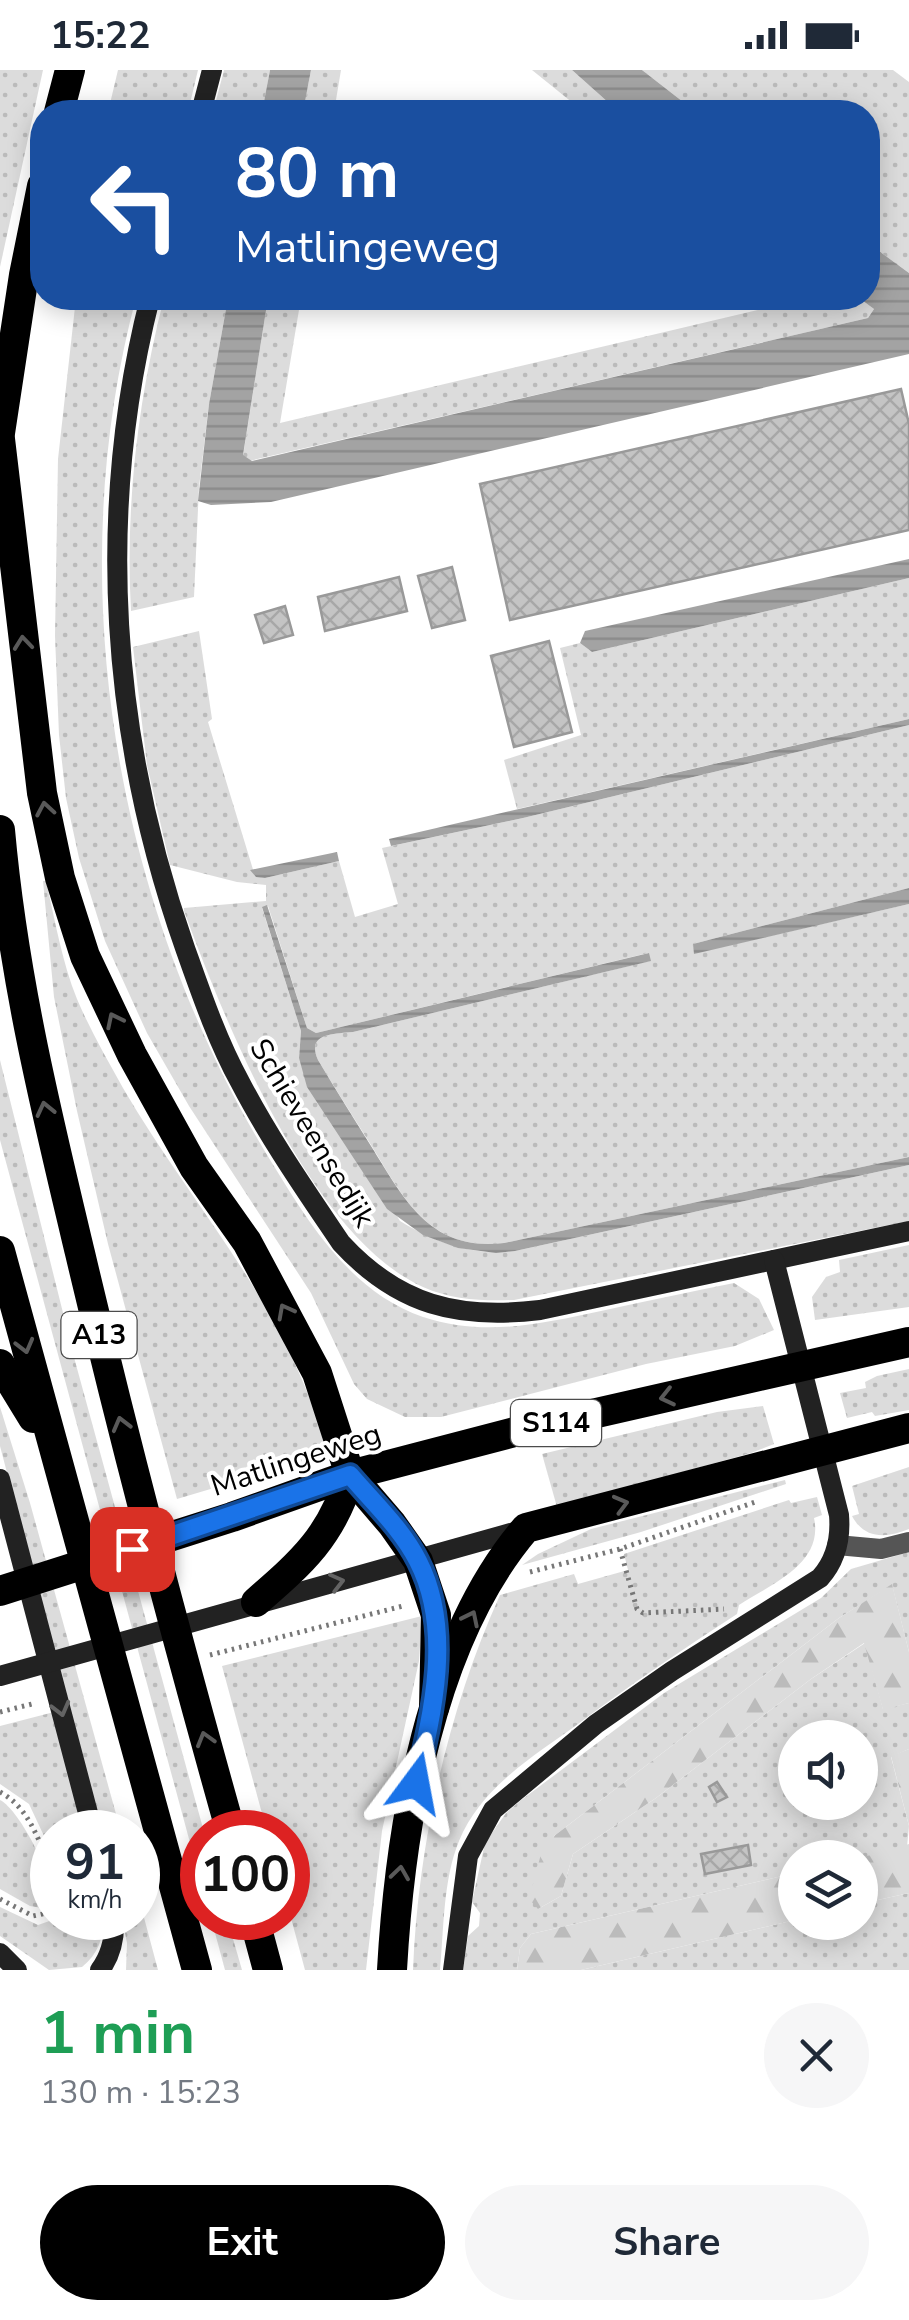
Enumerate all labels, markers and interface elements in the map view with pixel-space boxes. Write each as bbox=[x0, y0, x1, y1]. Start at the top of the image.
text: 15:22 bbox=[50, 10, 151, 61]
text: 80 m bbox=[235, 126, 399, 222]
icon: left bbox=[70, 140, 200, 270]
text: Matlingeweg bbox=[235, 217, 500, 278]
one-way arrow bbox=[13, 635, 34, 651]
one-way arrow bbox=[35, 801, 56, 818]
one-way arrow bbox=[107, 1012, 127, 1030]
street label: Schieveensedijk bbox=[240, 1031, 385, 1236]
one-way arrow bbox=[36, 1100, 57, 1117]
one-way arrow bbox=[278, 1304, 297, 1322]
road number: A13 bbox=[62, 1312, 136, 1358]
one-way arrow bbox=[13, 1337, 34, 1354]
one-way arrow bbox=[659, 1386, 676, 1407]
road number: S114 bbox=[511, 1400, 601, 1446]
street label: Matlingeweg bbox=[206, 1413, 386, 1507]
one-way arrow bbox=[112, 1416, 133, 1434]
one-way arrow bbox=[612, 1494, 629, 1515]
pin bbox=[90, 1507, 175, 1592]
icon: arrive bbox=[105, 1522, 160, 1577]
one-way arrow bbox=[328, 1573, 345, 1594]
one-way arrow bbox=[459, 1610, 479, 1628]
one-way arrow bbox=[50, 1700, 71, 1717]
map controls bbox=[778, 1720, 878, 1940]
button: sound bbox=[778, 1720, 878, 1820]
one-way arrow bbox=[195, 1730, 216, 1748]
position arrow bbox=[364, 1731, 468, 1835]
speed limit sign: 100 bbox=[180, 1810, 310, 1940]
text: 91 bbox=[65, 1828, 125, 1897]
button: layers bbox=[778, 1840, 878, 1940]
one-way arrow bbox=[389, 1865, 410, 1881]
text: km/h bbox=[67, 1883, 123, 1917]
text: 1 min bbox=[40, 1992, 195, 2074]
button: close bbox=[764, 2003, 869, 2108]
text: 130 m · 15:23 bbox=[40, 2071, 241, 2114]
button: Exit bbox=[40, 2185, 445, 2300]
button: Share bbox=[465, 2185, 869, 2300]

